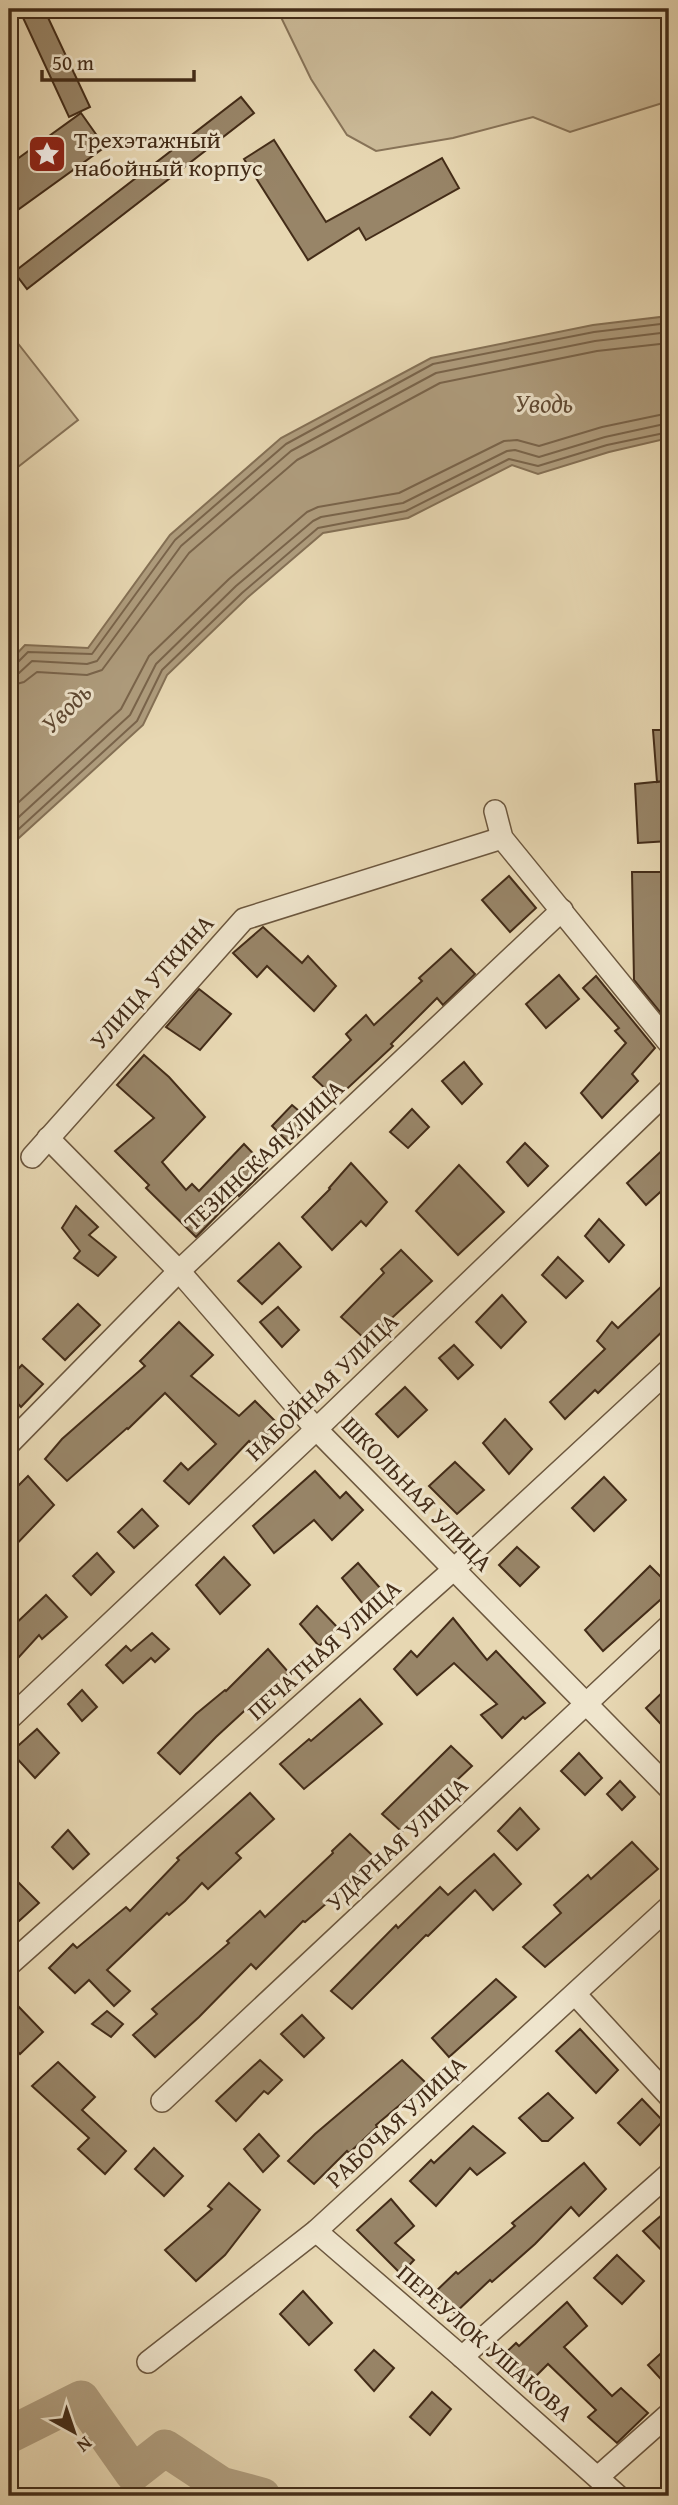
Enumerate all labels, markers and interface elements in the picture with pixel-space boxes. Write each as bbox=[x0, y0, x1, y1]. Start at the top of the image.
scale bar bbox=[42, 38, 194, 82]
text: 50 m bbox=[52, 47, 94, 78]
place label: Трехэтажный набойный корпус bbox=[74, 122, 263, 185]
place icon: Трехэтажный набойный корпус bbox=[26, 133, 68, 175]
water label: Уводь bbox=[515, 383, 573, 422]
water label: Уводь bbox=[31, 673, 100, 742]
street label: УЛИЦА УТКИНА bbox=[81, 906, 222, 1057]
street label: ТЕЗИНСКАЯ УЛИЦА bbox=[176, 1071, 352, 1238]
street label: НАБОЙНАЯ УЛИЦА bbox=[237, 1304, 406, 1469]
street label: ШКОЛЬНАЯ УЛИЦА bbox=[334, 1408, 501, 1579]
street label: ПЕЧАТНАЯ УЛИЦА bbox=[239, 1571, 409, 1728]
street label: УДАРНАЯ УЛИЦА bbox=[318, 1768, 476, 1919]
street label: РАБОЧАЯ УЛИЦА bbox=[318, 2047, 474, 2196]
street label: ПЕРЕУЛОК УШАКОВА bbox=[389, 2256, 582, 2430]
north arrow bbox=[38, 2396, 108, 2466]
text: N bbox=[71, 2430, 99, 2460]

